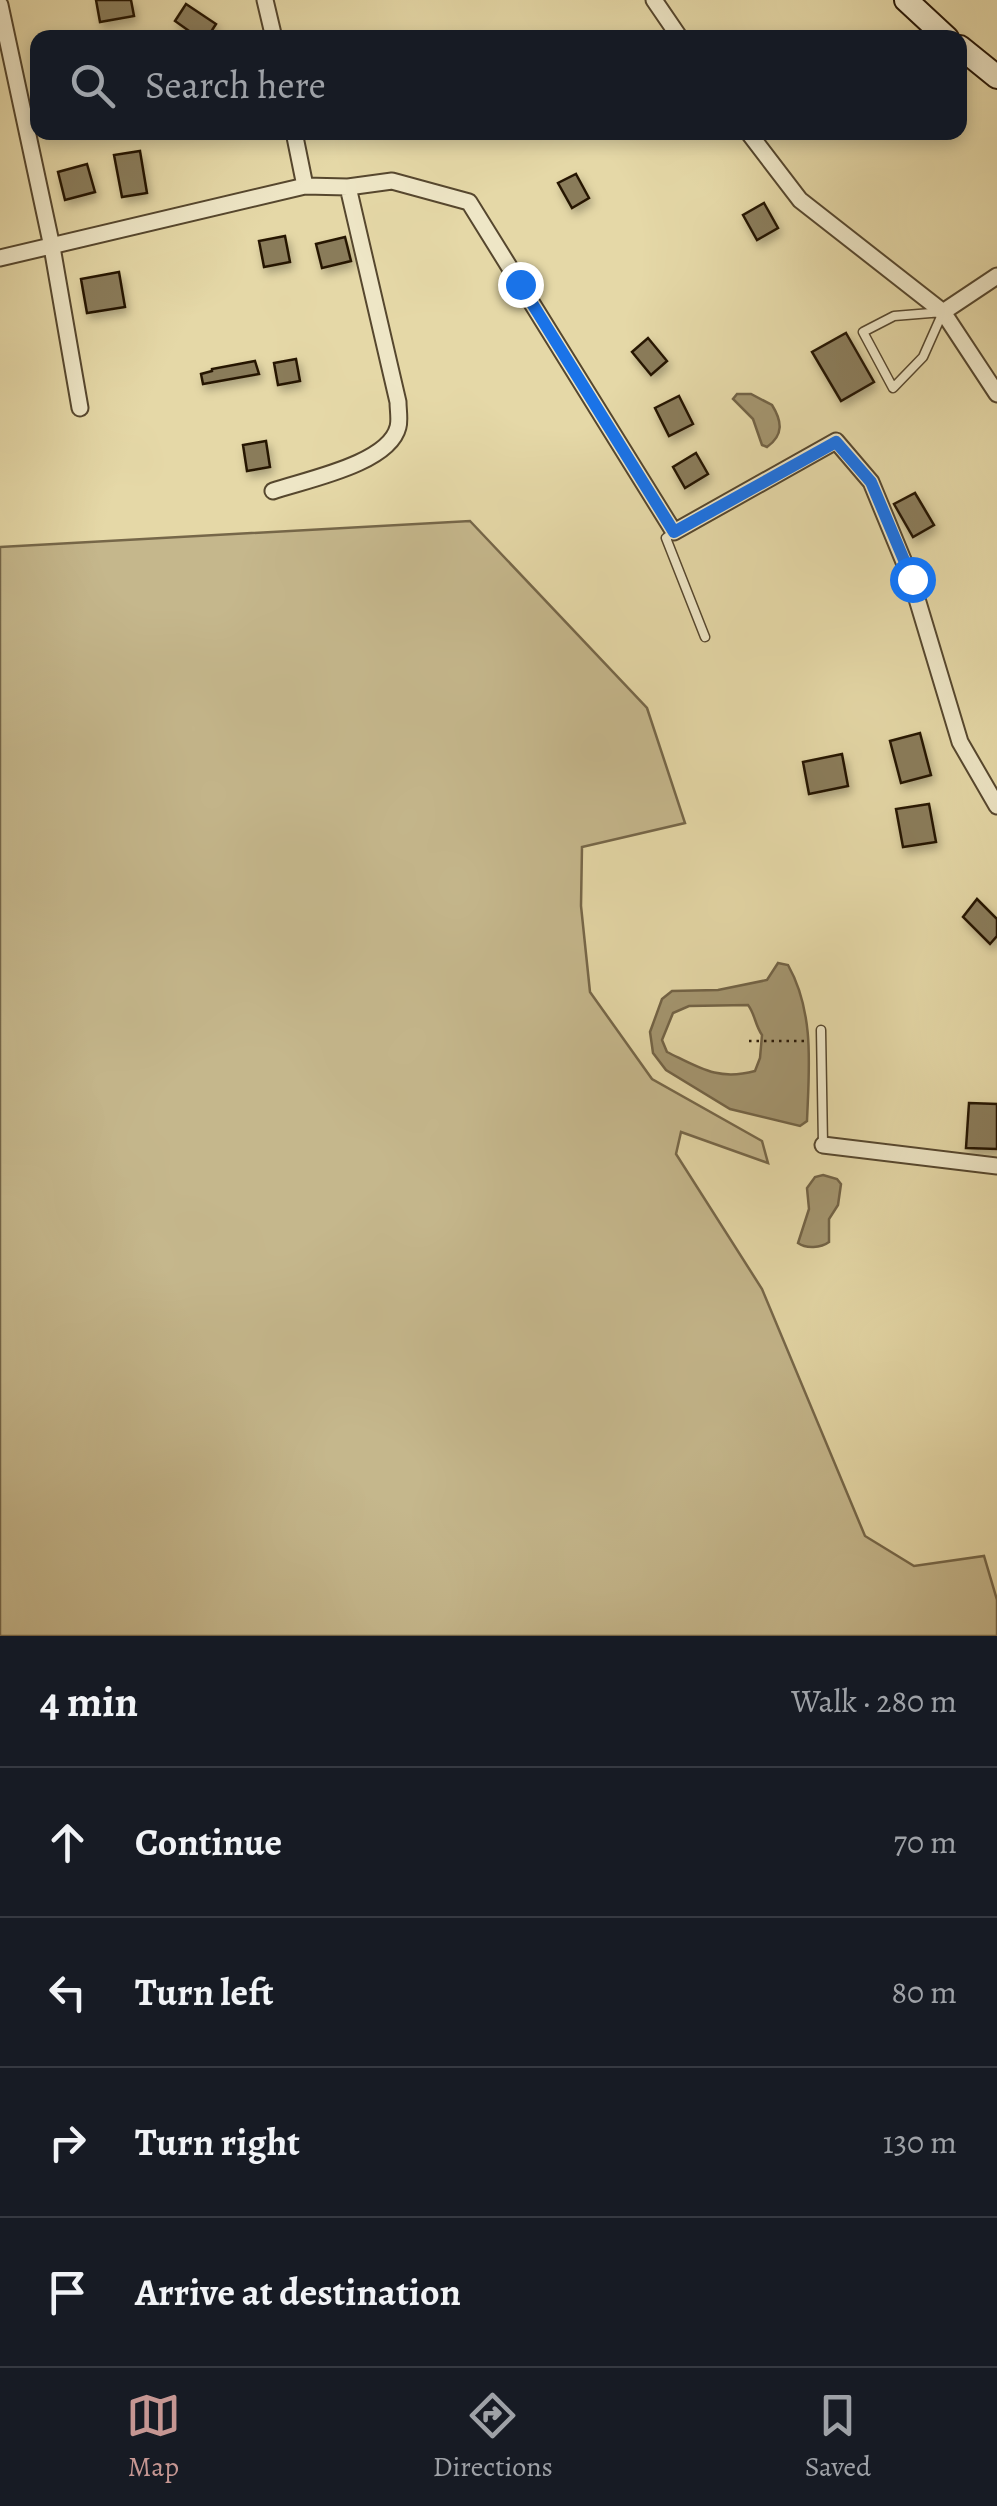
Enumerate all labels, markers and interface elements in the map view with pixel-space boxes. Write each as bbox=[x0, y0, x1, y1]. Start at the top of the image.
search box bbox=[30, 30, 967, 140]
icon: search bbox=[65, 58, 120, 113]
text: Search here bbox=[145, 59, 326, 111]
route end bbox=[498, 262, 544, 308]
route start bbox=[890, 557, 936, 603]
text: 4 min bbox=[40, 1673, 138, 1730]
text: Walk · 280 m bbox=[791, 1679, 957, 1723]
icon: ahead bbox=[40, 1815, 95, 1870]
text: Continue bbox=[135, 1816, 282, 1868]
text: 70 m bbox=[894, 1820, 957, 1864]
icon: left bbox=[40, 1965, 95, 2020]
text: Turn left bbox=[135, 1966, 274, 2018]
text: 80 m bbox=[891, 1970, 957, 2014]
icon: right bbox=[40, 2115, 95, 2170]
text: Turn right bbox=[135, 2116, 300, 2168]
text: 130 m bbox=[883, 2120, 957, 2164]
icon: arrive bbox=[40, 2265, 95, 2320]
text: Arrive at destination bbox=[135, 2266, 461, 2318]
tab: Map bbox=[126, 2388, 181, 2486]
tab: Directions bbox=[433, 2388, 553, 2486]
tab: Saved bbox=[805, 2388, 871, 2486]

